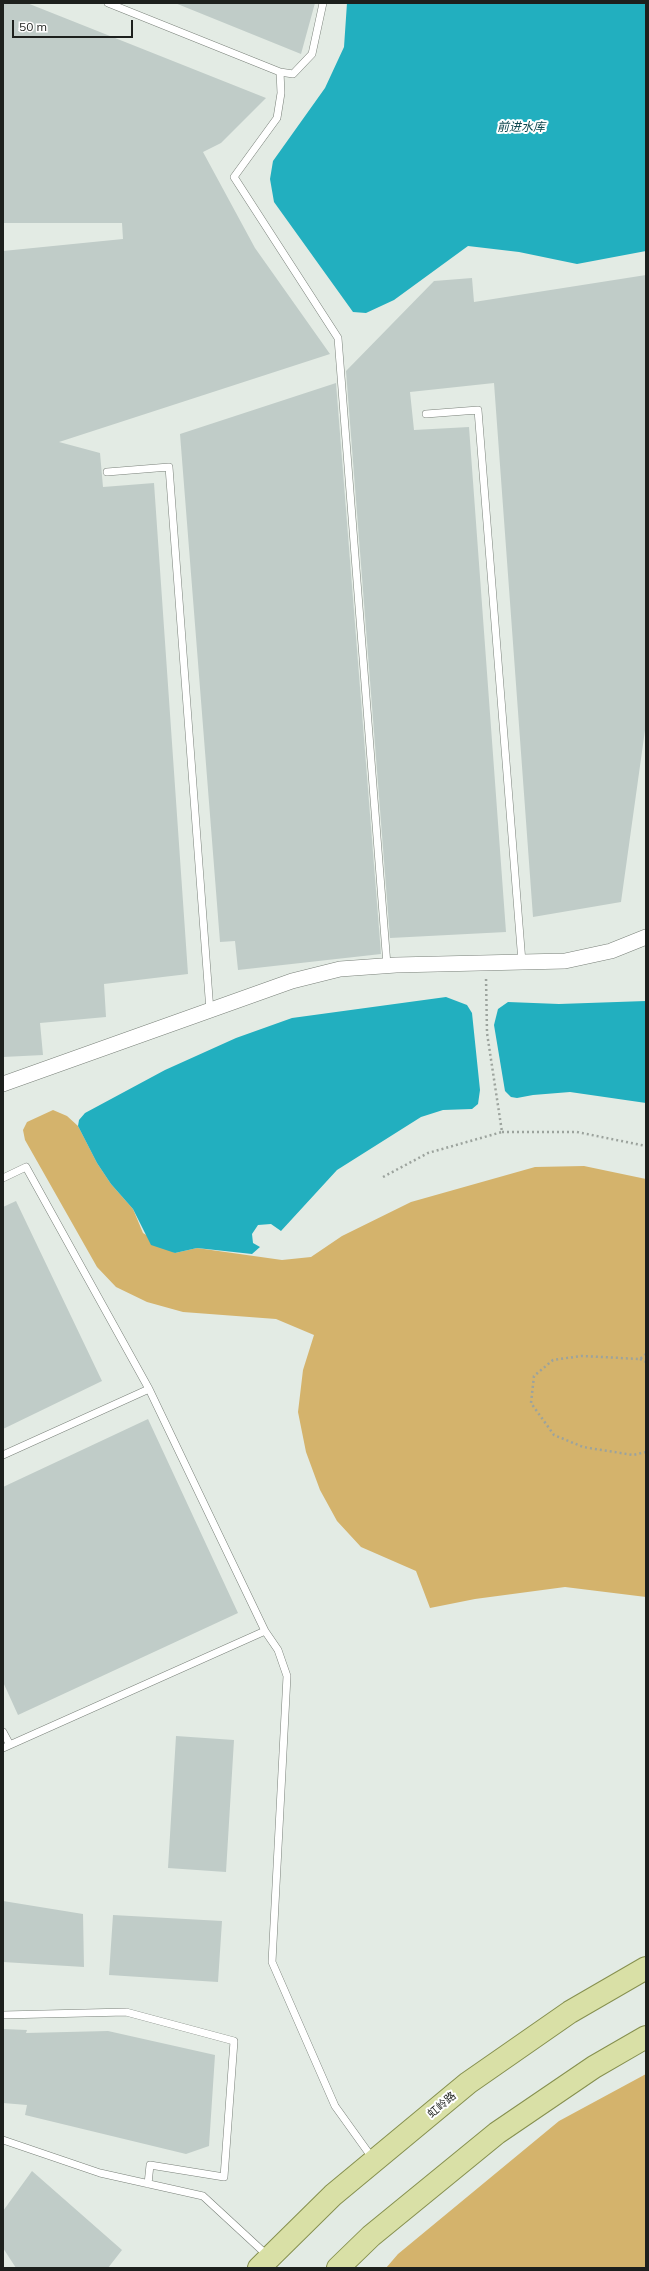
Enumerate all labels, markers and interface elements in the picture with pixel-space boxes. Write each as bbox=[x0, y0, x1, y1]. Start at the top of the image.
scale bar bbox=[14, 12, 135, 38]
text: 50 m bbox=[19, 19, 47, 34]
water label: 前进水库 bbox=[497, 120, 545, 134]
street label: 虹岭路 bbox=[425, 2089, 459, 2121]

